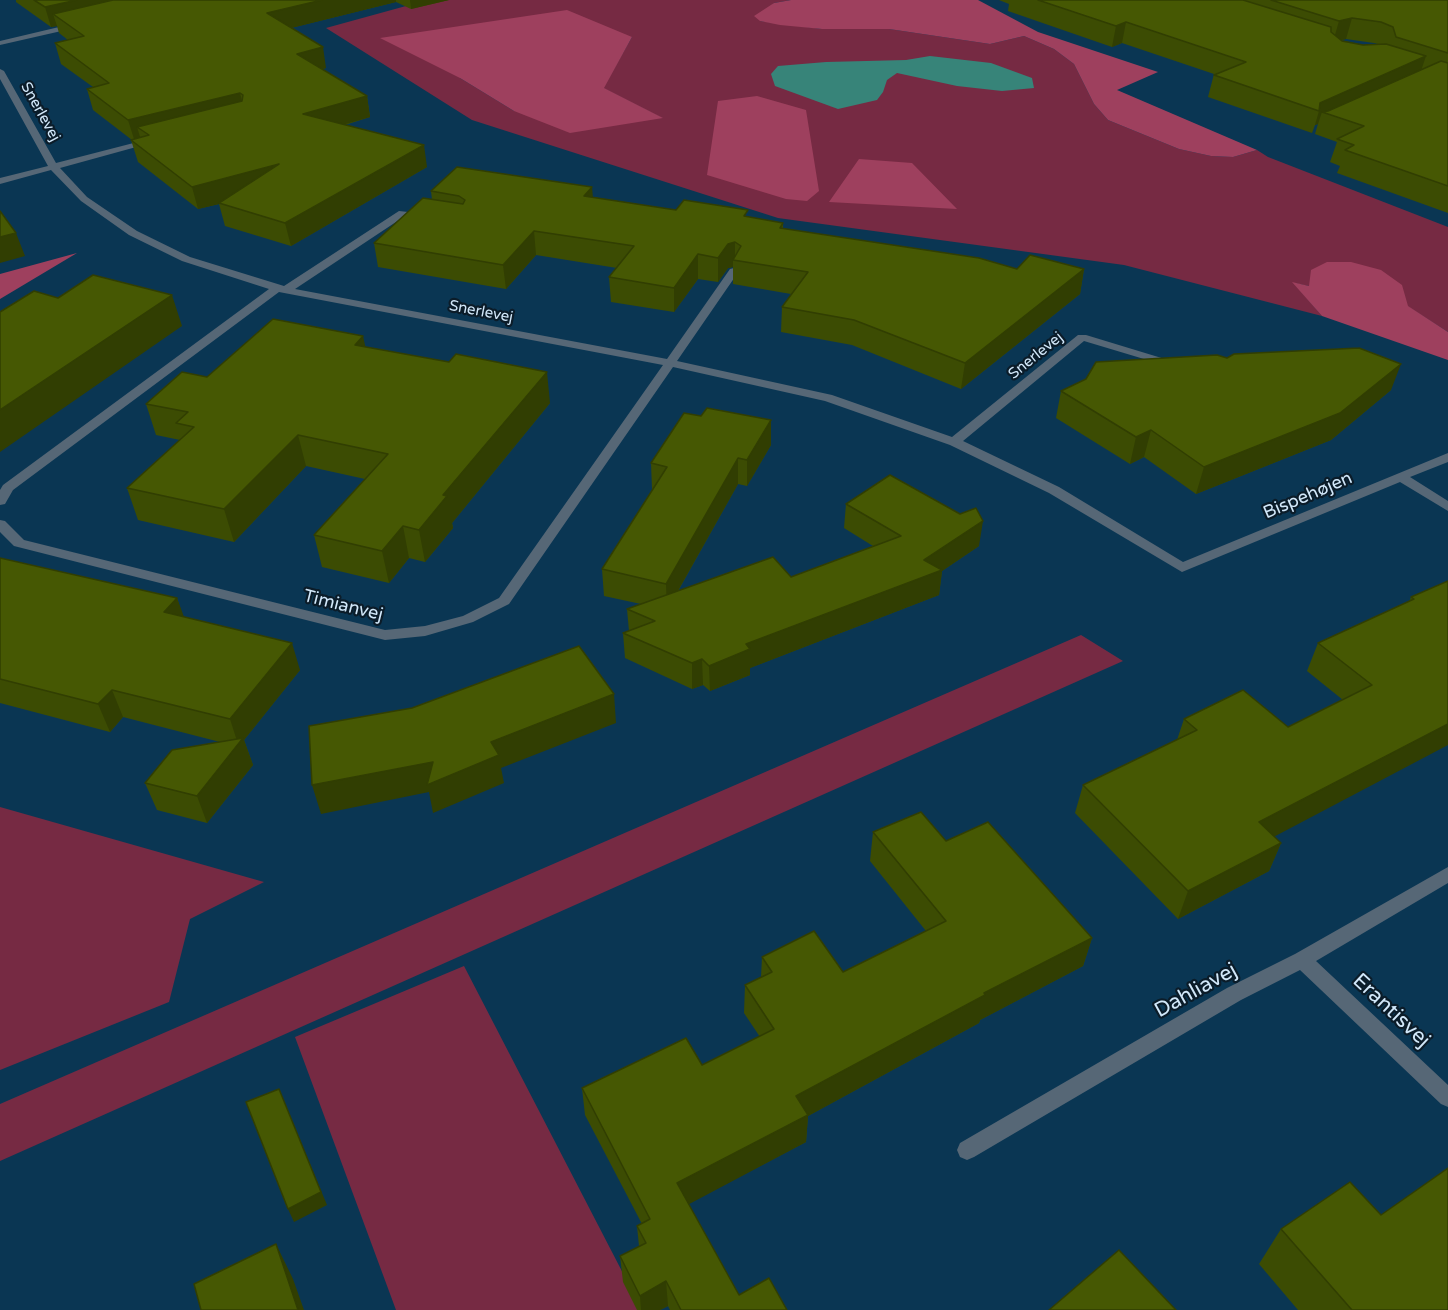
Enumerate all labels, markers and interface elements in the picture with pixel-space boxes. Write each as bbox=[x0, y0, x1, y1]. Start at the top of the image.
street label: Snerlevej bbox=[16, 79, 64, 145]
street label: Snerlevej bbox=[447, 297, 515, 327]
street label: Snerlevej bbox=[1005, 329, 1067, 383]
street label: Bispehøjen bbox=[1260, 468, 1356, 524]
street label: Timianvej bbox=[301, 586, 385, 626]
street label: Dahliavej bbox=[1150, 958, 1242, 1024]
street label: Erantisvej bbox=[1347, 969, 1435, 1053]

